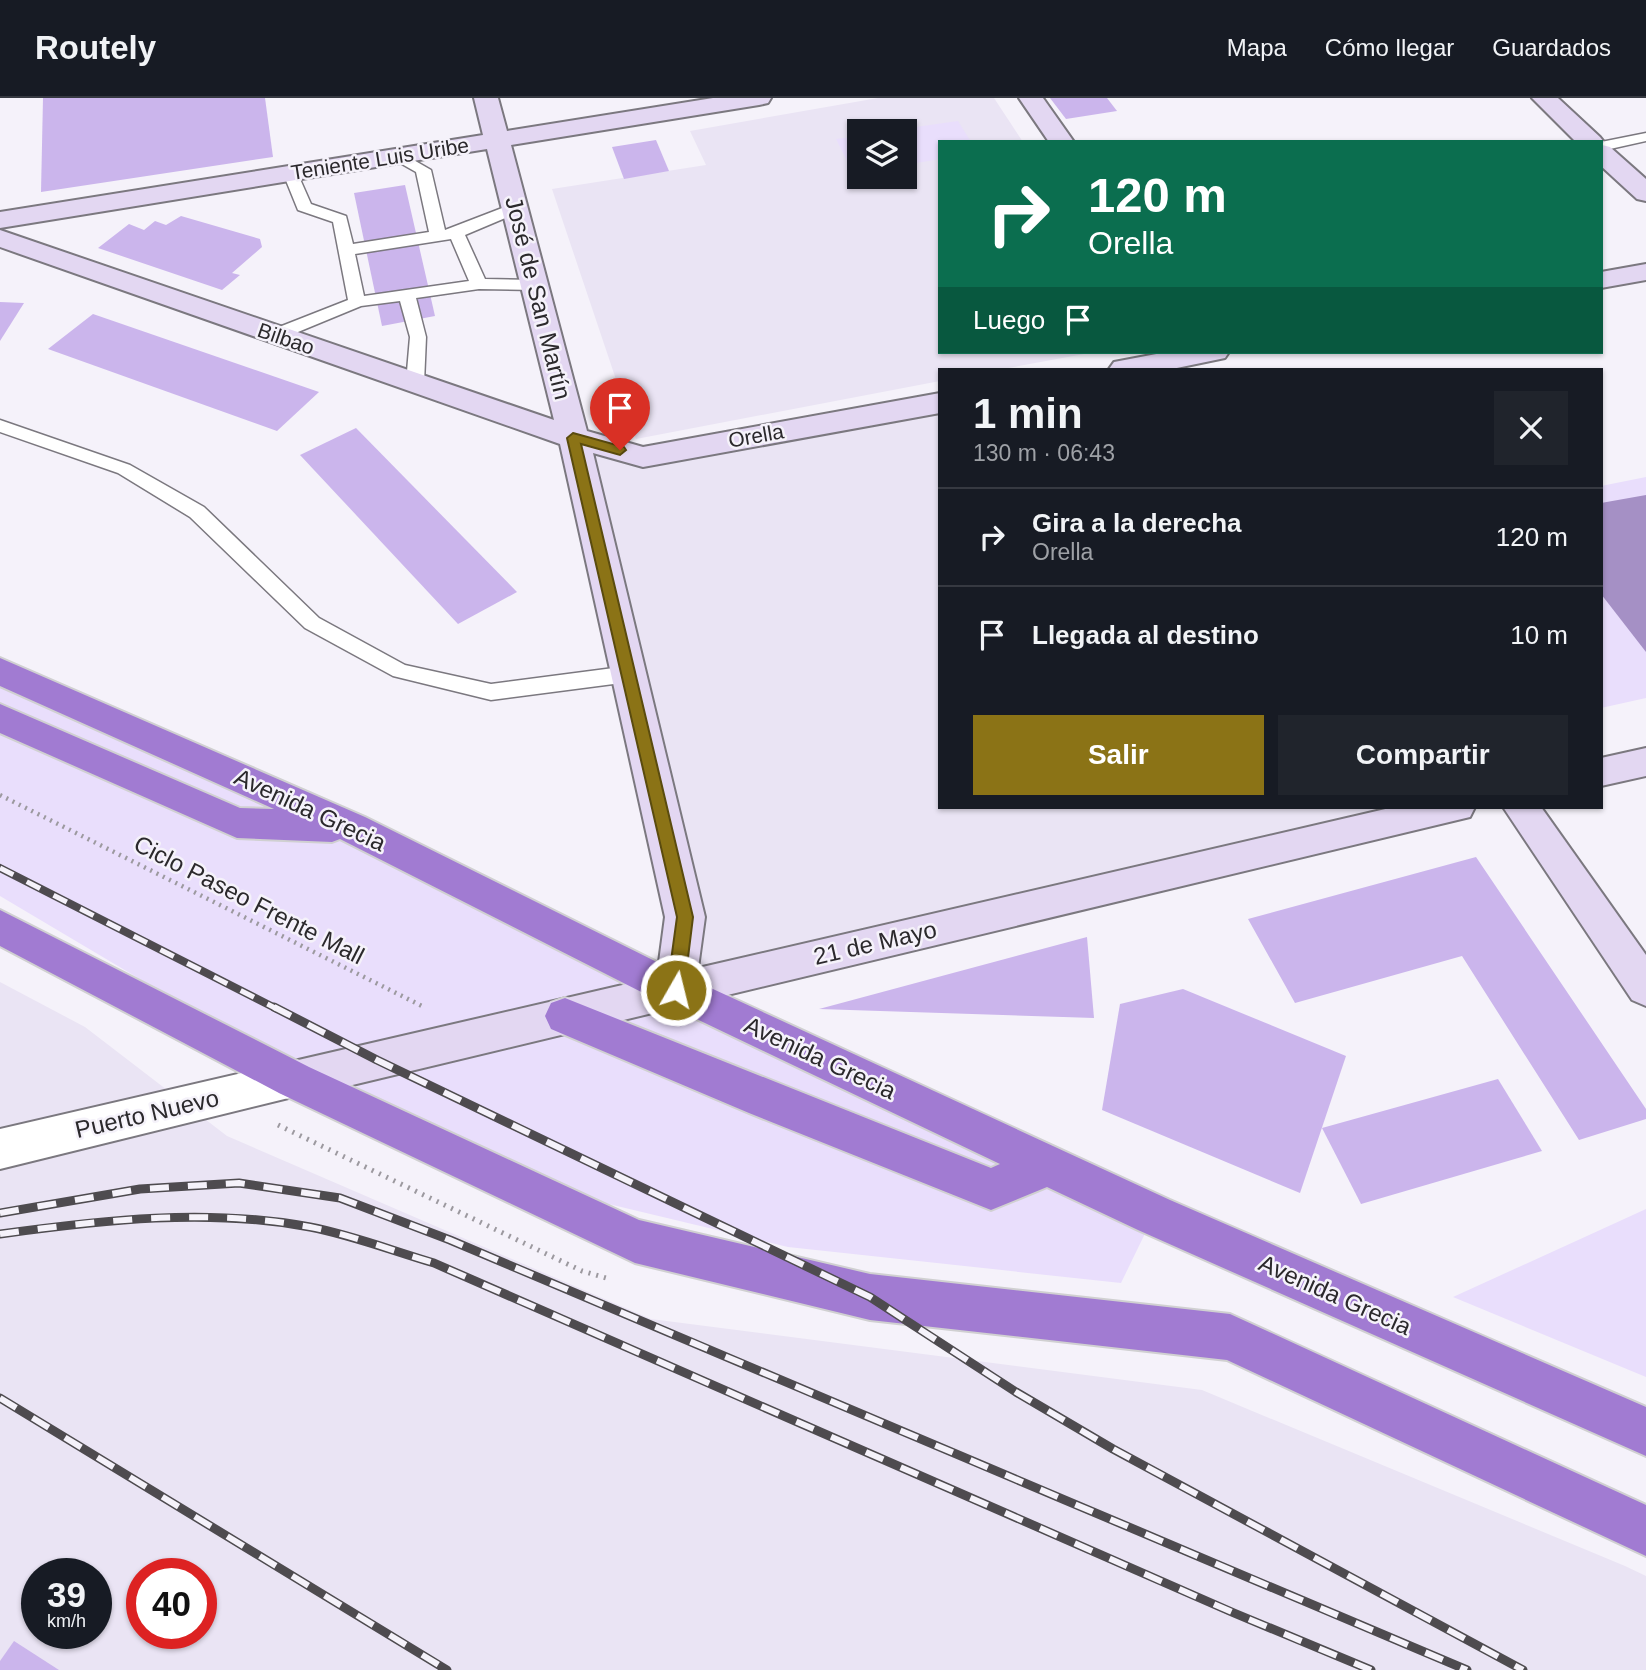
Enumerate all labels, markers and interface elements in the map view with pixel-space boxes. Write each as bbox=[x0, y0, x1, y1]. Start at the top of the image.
text: Routely bbox=[35, 29, 156, 66]
text: Mapa bbox=[1227, 34, 1287, 61]
text: Cómo llegar bbox=[1325, 34, 1454, 61]
text: Guardados bbox=[1492, 34, 1611, 61]
map controls bbox=[847, 119, 917, 189]
button: layers bbox=[847, 119, 917, 189]
street label: Teniente Luis Uribe bbox=[289, 133, 471, 184]
icon: right bbox=[973, 168, 1064, 259]
text: 120 m bbox=[1088, 168, 1227, 222]
street label: José de San Martín bbox=[500, 194, 577, 402]
text: Orella bbox=[1088, 225, 1173, 261]
icon: arrive bbox=[1059, 301, 1097, 339]
text: Luego bbox=[973, 305, 1045, 335]
street label: Bilbao bbox=[255, 318, 318, 359]
pin bbox=[590, 378, 650, 450]
icon: arrive bbox=[601, 389, 639, 427]
text: 1 min bbox=[973, 390, 1083, 437]
button: close bbox=[1494, 391, 1568, 465]
street label: Orella bbox=[726, 419, 786, 452]
text: 130 m · 06:43 bbox=[973, 440, 1115, 466]
text: Gira a la derecha bbox=[1032, 508, 1242, 538]
icon: right bbox=[973, 518, 1011, 556]
text: 120 m bbox=[1496, 522, 1568, 552]
text: Orella bbox=[1032, 539, 1093, 565]
icon: arrive bbox=[973, 616, 1011, 654]
text: Llegada al destino bbox=[1032, 620, 1259, 650]
text: 10 m bbox=[1510, 620, 1568, 650]
button: Salir bbox=[973, 715, 1264, 795]
button: Compartir bbox=[1278, 715, 1568, 795]
street label: Avenida Grecia bbox=[230, 763, 391, 857]
street label: Ciclo Paseo Frente Mall bbox=[130, 830, 369, 969]
street label: 21 de Mayo bbox=[811, 915, 939, 970]
position arrow bbox=[639, 953, 713, 1027]
street label: Avenida Grecia bbox=[740, 1011, 901, 1105]
street label: Puerto Nuevo bbox=[72, 1084, 221, 1143]
street label: Avenida Grecia bbox=[1255, 1249, 1416, 1340]
speed limit sign: 40 bbox=[126, 1558, 217, 1649]
text: 39 bbox=[47, 1575, 86, 1614]
text: km/h bbox=[47, 1611, 86, 1631]

